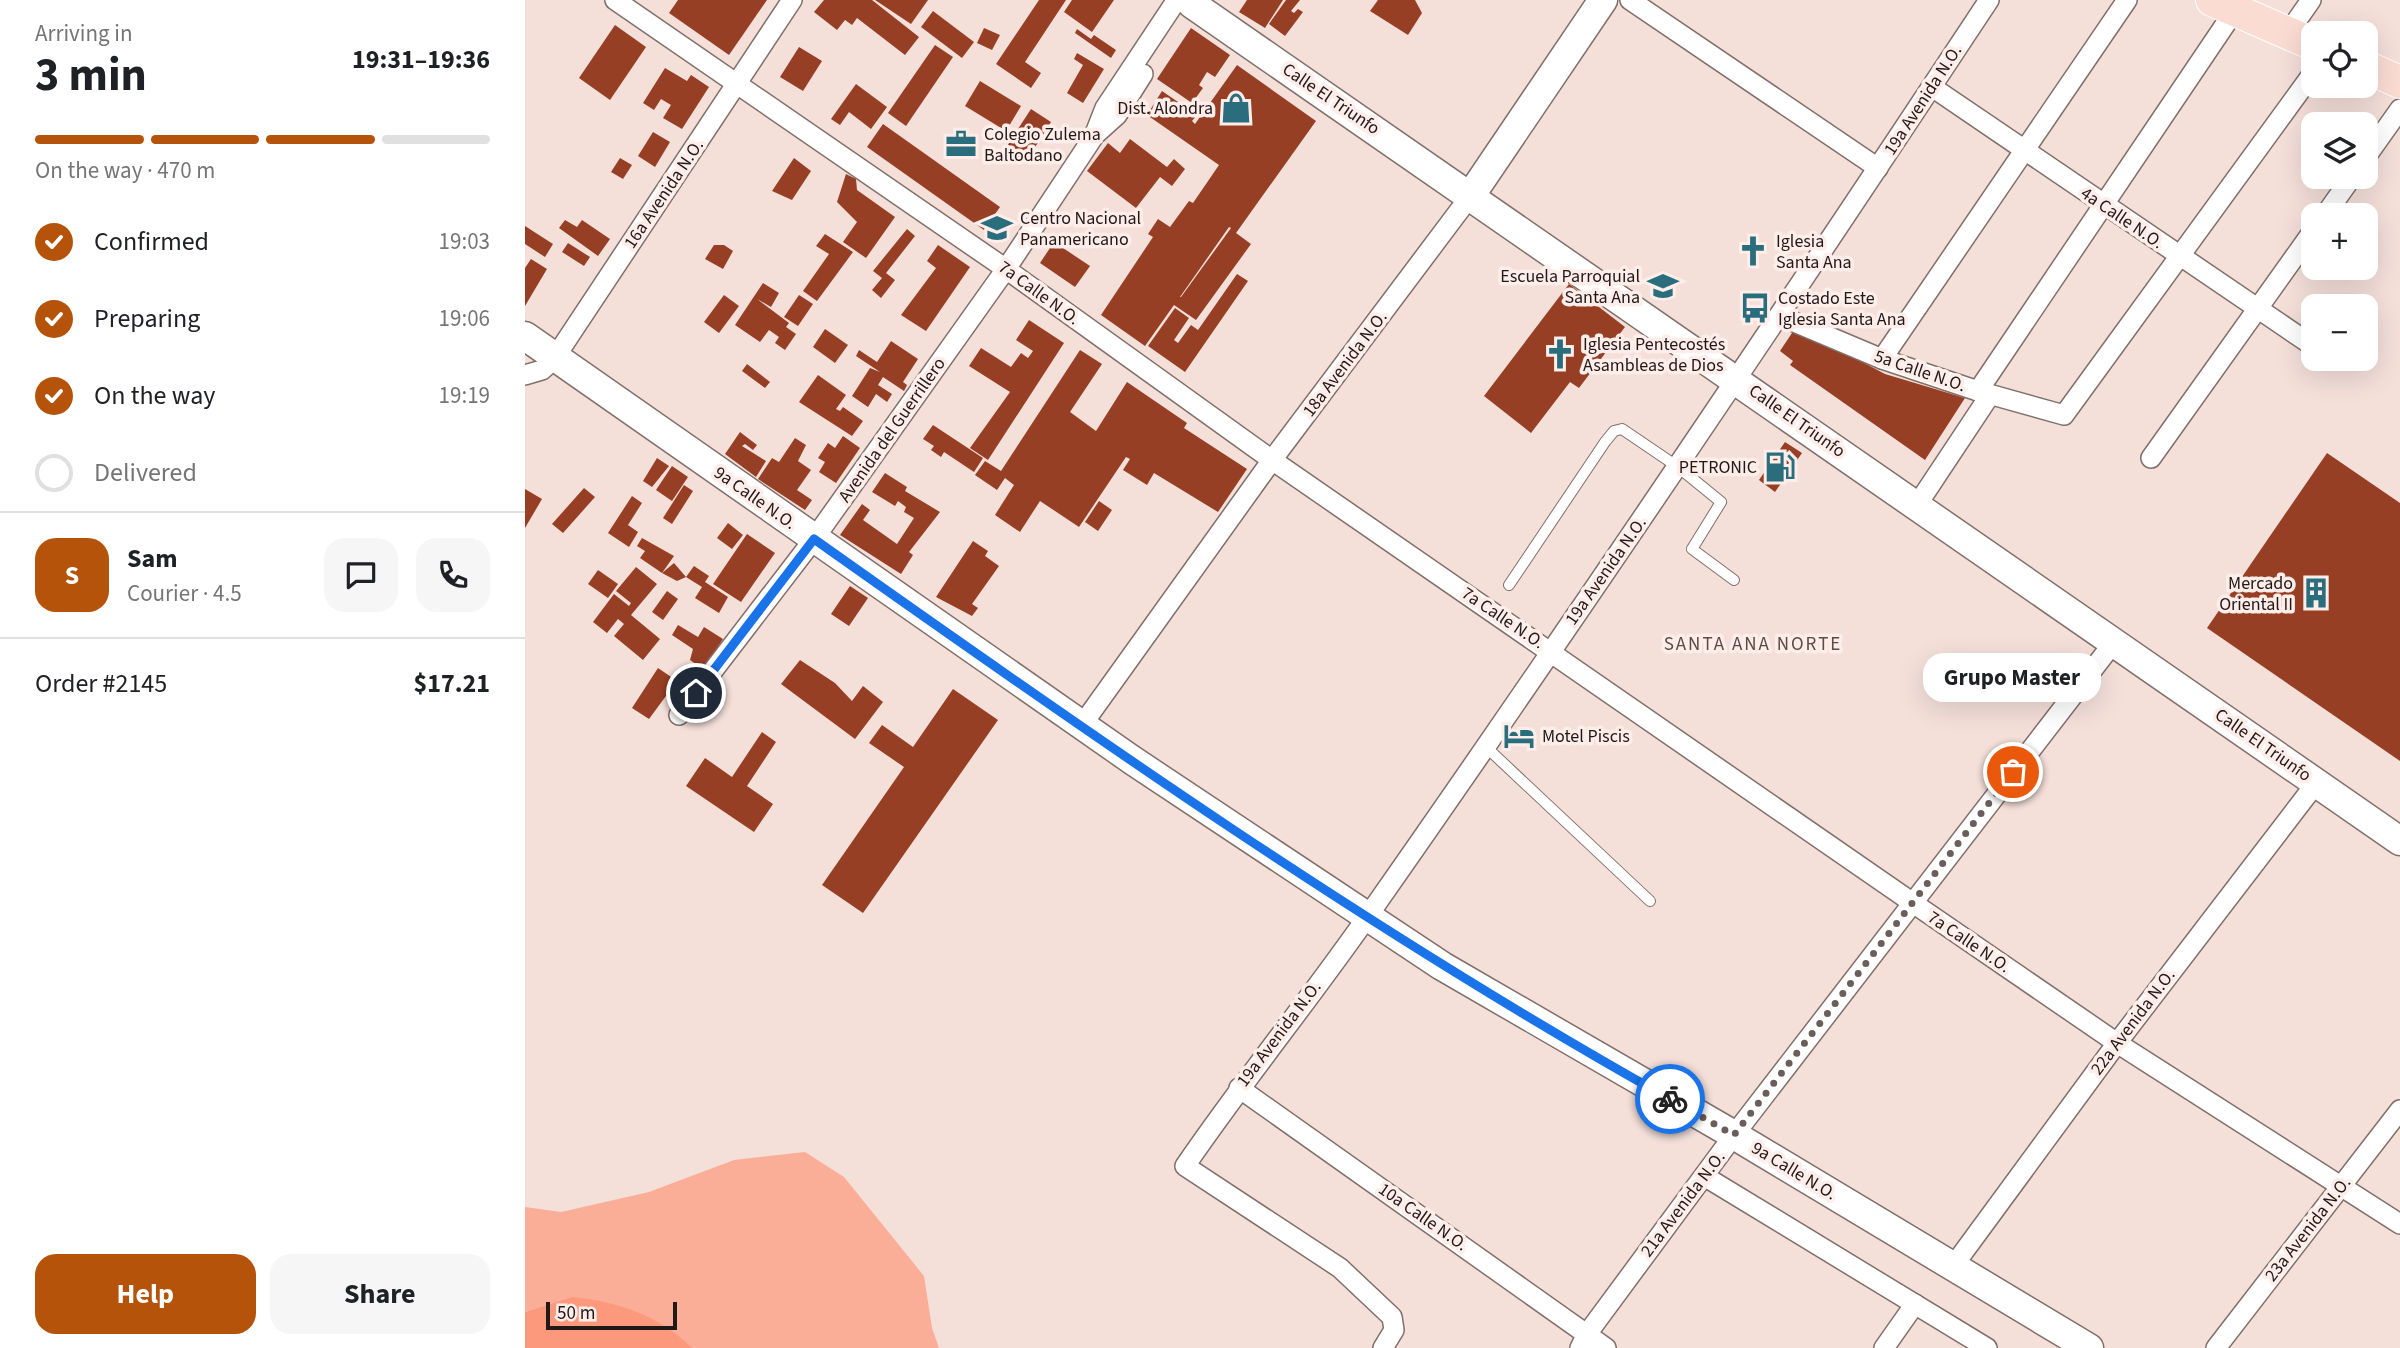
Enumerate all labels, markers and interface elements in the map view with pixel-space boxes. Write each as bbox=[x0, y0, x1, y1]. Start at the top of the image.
text: Arriving in bbox=[35, 17, 133, 50]
map controls bbox=[2301, 21, 2378, 371]
button: locate bbox=[2301, 21, 2378, 98]
street label: 19a Avenida N.O. bbox=[1878, 40, 1968, 160]
text: 19:31–19:36 bbox=[352, 41, 490, 78]
text: 3 min bbox=[35, 43, 147, 108]
street label: Calle El Triunfo bbox=[1277, 57, 1385, 141]
shop icon: Dist. Alondra bbox=[1219, 91, 1253, 125]
place label: Dist. Alondra bbox=[1117, 96, 1213, 121]
button: layers bbox=[2301, 112, 2378, 189]
place label: Colegio Zulema Baltodano bbox=[984, 122, 1101, 168]
office icon: Colegio Zulema Baltodano bbox=[944, 127, 978, 161]
street label: 16a Avenida N.O. bbox=[618, 134, 710, 254]
text: On the way · 470 m bbox=[35, 154, 215, 187]
street label: 4a Calle N.O. bbox=[2076, 181, 2168, 255]
button: + bbox=[2301, 203, 2378, 280]
place label: Centro Nacional Panamericano bbox=[1020, 206, 1141, 252]
school or university icon: Centro Nacional Panamericano bbox=[980, 211, 1014, 245]
icon: check bbox=[35, 223, 73, 261]
text: Confirmed bbox=[94, 223, 209, 260]
text: 19:03 bbox=[439, 225, 490, 258]
place label: Iglesia Santa Ana bbox=[1776, 229, 1852, 275]
church icon: Iglesia Santa Ana bbox=[1736, 234, 1770, 268]
street label: 7a Calle N.O. bbox=[993, 255, 1085, 331]
place label: Escuela Parroquial Santa Ana bbox=[1500, 264, 1640, 310]
school or university icon: Escuela Parroquial Santa Ana bbox=[1646, 269, 1680, 303]
place label: Costado Este Iglesia Santa Ana bbox=[1778, 286, 1906, 332]
bus stop icon: Costado Este Iglesia Santa Ana bbox=[1738, 291, 1772, 325]
button: − bbox=[2301, 294, 2378, 371]
icon: check bbox=[35, 300, 73, 338]
text: Preparing bbox=[94, 300, 200, 337]
text: 19:06 bbox=[439, 302, 490, 335]
street label: 18a Avenida N.O. bbox=[1297, 306, 1393, 422]
place label: Iglesia Pentecostés Asambleas de Dios bbox=[1583, 332, 1725, 378]
church icon: Iglesia Pentecostés Asambleas de Dios bbox=[1543, 337, 1577, 371]
street label: 5a Calle N.O. bbox=[1871, 344, 1969, 398]
street label: Avenida del Guerrillero bbox=[833, 353, 951, 507]
icon: check bbox=[35, 377, 73, 415]
text: On the way bbox=[94, 377, 215, 414]
street label: Calle El Triunfo bbox=[1744, 378, 1850, 464]
text: 19:19 bbox=[439, 379, 490, 412]
fuel station icon: PETRONIC bbox=[1763, 450, 1797, 484]
text: Delivered bbox=[94, 454, 197, 491]
place label: PETRONIC bbox=[1679, 455, 1757, 480]
street label: 9a Calle N.O. bbox=[709, 460, 801, 536]
street label: 19a Avenida N.O. bbox=[1559, 512, 1653, 630]
button: chat bbox=[324, 538, 398, 612]
button: phone bbox=[416, 538, 490, 612]
text: Sam bbox=[127, 540, 177, 577]
text: S bbox=[65, 557, 79, 594]
place label: Mercado Oriental II bbox=[2219, 571, 2293, 617]
building icon: Mercado Oriental II bbox=[2299, 576, 2333, 610]
text: Courier · 4.5 bbox=[127, 577, 242, 610]
street label: 7a Calle N.O. bbox=[1457, 581, 1549, 655]
district label: SANTA ANA NORTE bbox=[1664, 631, 1842, 658]
callout: Grupo Master bbox=[1924, 653, 2102, 702]
text: Grupo Master bbox=[1944, 661, 2080, 694]
pin bbox=[666, 663, 726, 723]
text: Order #2145 bbox=[35, 665, 167, 702]
text: $17.21 bbox=[414, 665, 490, 702]
icon: home bbox=[677, 674, 715, 712]
street label: Calle El Triunfo bbox=[2210, 702, 2316, 788]
hotel icon: Motel Piscis bbox=[1502, 719, 1536, 753]
place label: Motel Piscis bbox=[1542, 724, 1630, 749]
pin bbox=[1983, 742, 2043, 802]
icon: bag bbox=[1994, 753, 2032, 791]
street label: 7a Calle N.O. bbox=[1923, 905, 2015, 979]
street label: 22a Avenida N.O. bbox=[2085, 964, 2181, 1080]
street label: 19a Avenida N.O. bbox=[1231, 976, 1327, 1092]
courier bbox=[1635, 1064, 1705, 1134]
icon: bike bbox=[1651, 1080, 1689, 1118]
street label: 9a Calle N.O. bbox=[1747, 1136, 1841, 1206]
street label: 21a Avenida N.O. bbox=[1635, 1146, 1731, 1262]
street label: 23a Avenida N.O. bbox=[2259, 1171, 2357, 1287]
street label: 10a Calle N.O. bbox=[1373, 1177, 1473, 1257]
button: Help bbox=[35, 1254, 256, 1334]
button: Share bbox=[270, 1254, 490, 1334]
scale bar bbox=[546, 1299, 677, 1331]
text: 50 m bbox=[557, 1300, 595, 1327]

